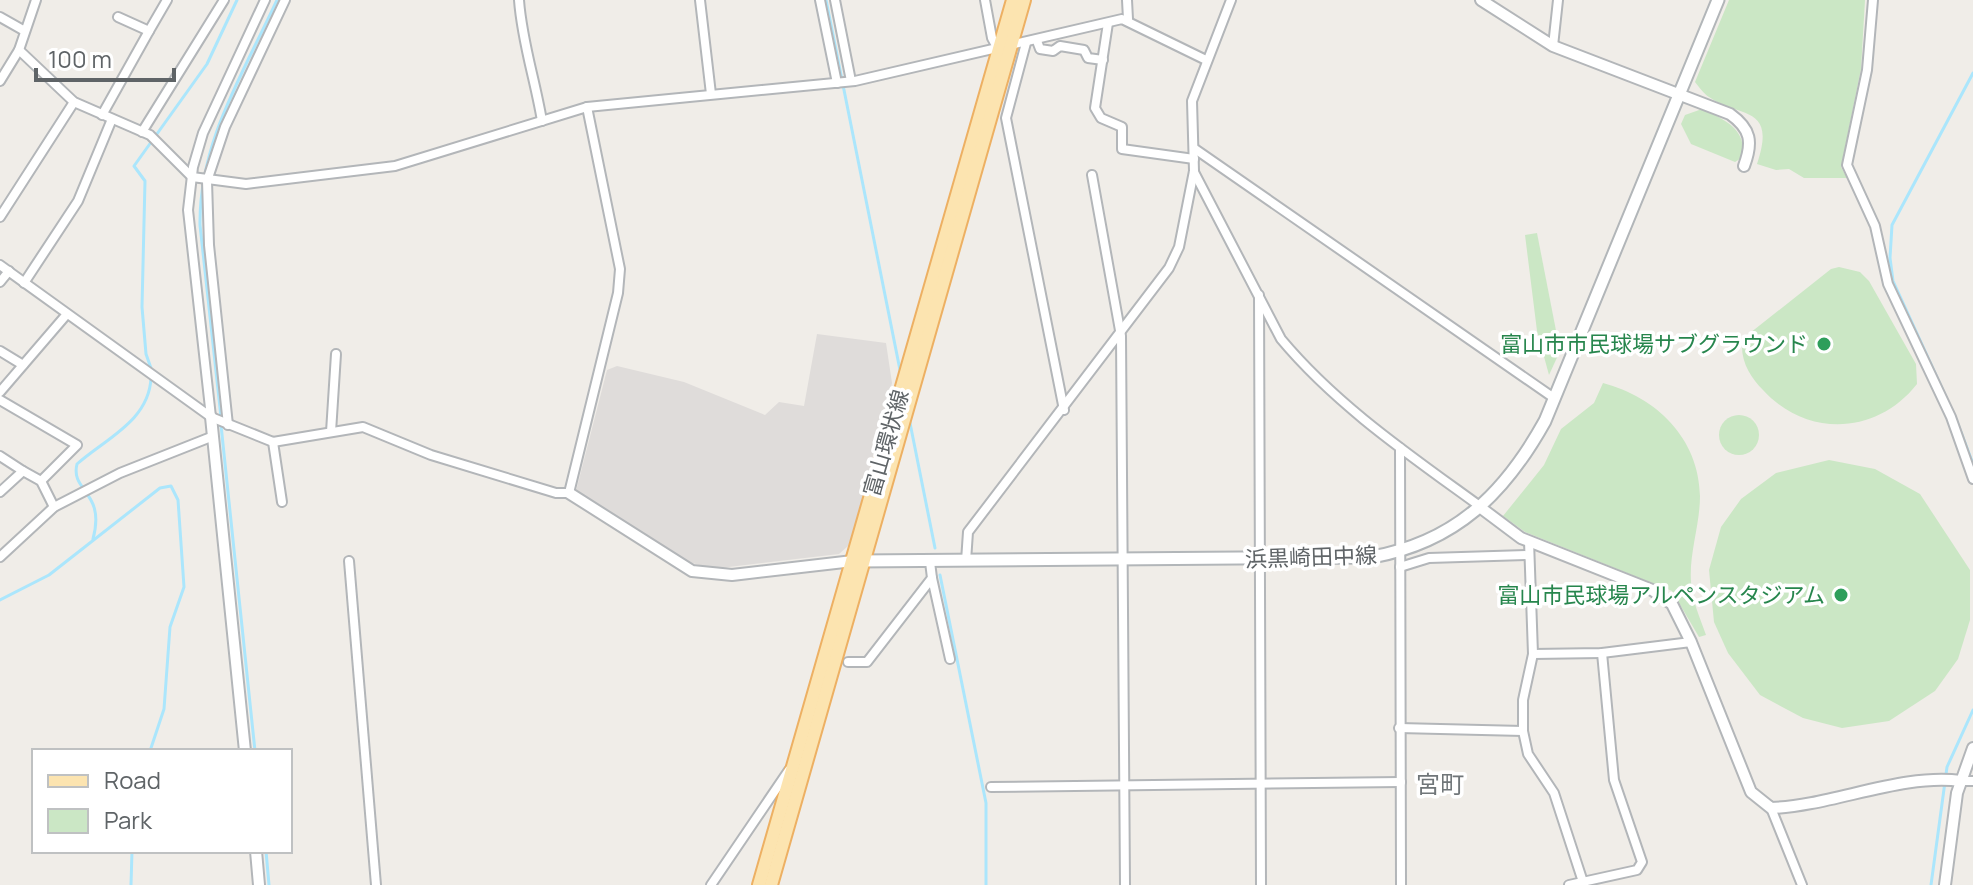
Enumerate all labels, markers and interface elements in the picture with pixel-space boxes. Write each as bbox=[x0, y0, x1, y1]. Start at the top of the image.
scale bar bbox=[36, 32, 174, 82]
text: 100 m bbox=[48, 42, 112, 75]
place label: 富山市市民球場サブグラウンド bbox=[1500, 329, 1808, 359]
marker: 富山市市民球場サブグラウンド bbox=[1815, 335, 1833, 353]
street label: 富山環状線 bbox=[856, 386, 916, 500]
street label: 浜黒崎田中線 bbox=[1245, 540, 1377, 574]
place label: 富山市民球場アルペンスタジアム bbox=[1497, 580, 1825, 610]
marker: 富山市民球場アルペンスタジアム bbox=[1832, 586, 1850, 604]
legend bbox=[32, 749, 292, 853]
text: Road bbox=[104, 763, 161, 796]
district label: 宮町 bbox=[1416, 767, 1464, 800]
text: Park bbox=[104, 803, 153, 836]

